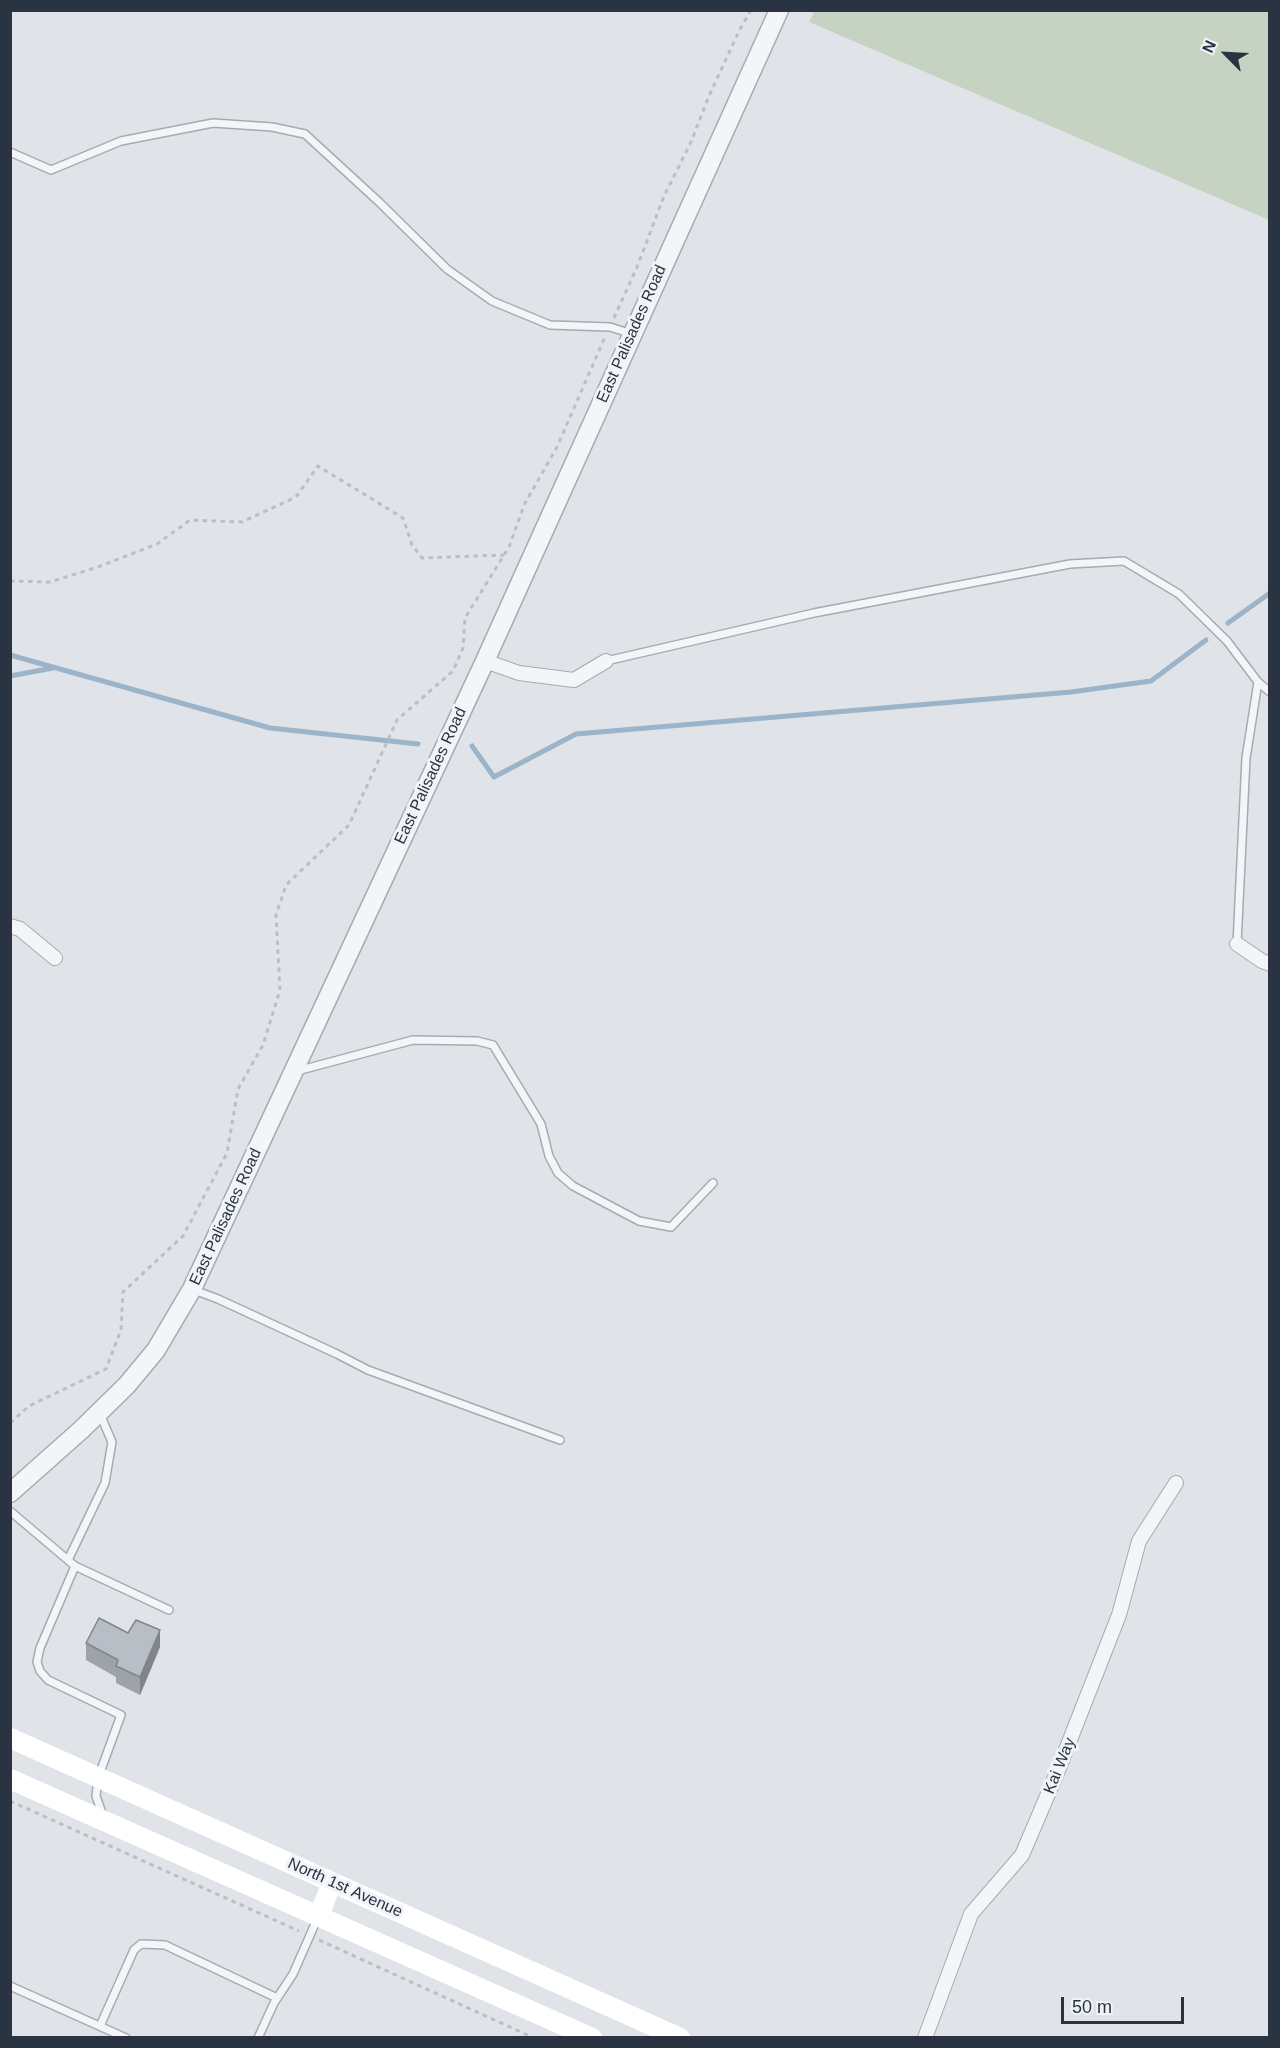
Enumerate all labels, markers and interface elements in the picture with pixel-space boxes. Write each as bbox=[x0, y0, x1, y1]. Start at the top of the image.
north arrow bbox=[1196, 24, 1256, 84]
text: N bbox=[1199, 38, 1219, 55]
street label: East Palisades Road bbox=[593, 262, 671, 406]
street label: East Palisades Road bbox=[391, 705, 471, 847]
street label: East Palisades Road bbox=[186, 1146, 266, 1288]
street label: Kai Way bbox=[1040, 1735, 1080, 1797]
street label: North 1st Avenue bbox=[285, 1854, 405, 1922]
scale bar bbox=[1064, 1985, 1187, 2023]
text: 50 m bbox=[1072, 1997, 1112, 2017]

